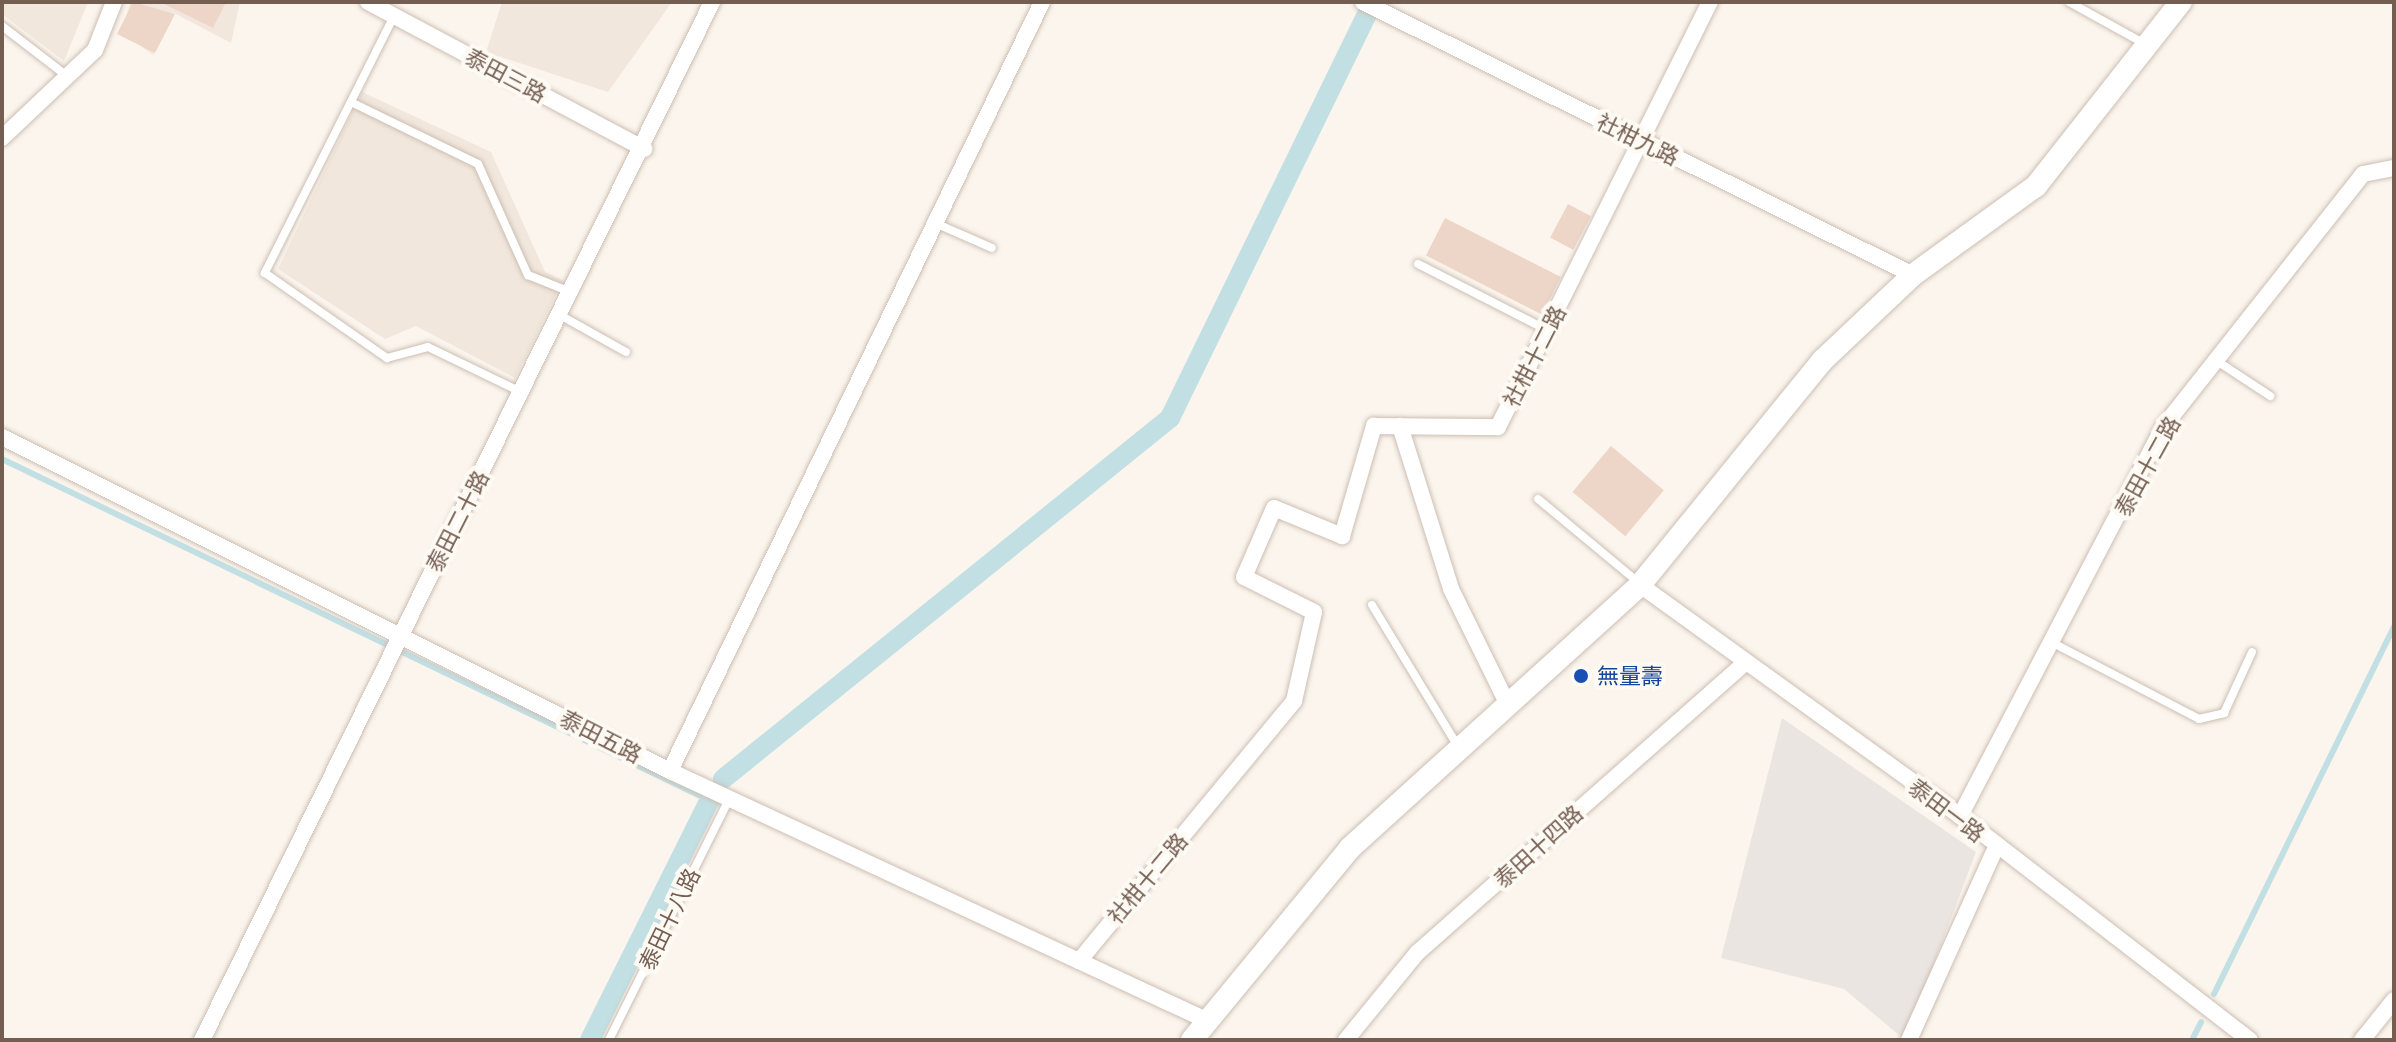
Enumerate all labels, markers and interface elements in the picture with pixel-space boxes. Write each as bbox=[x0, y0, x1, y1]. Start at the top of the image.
street label: 泰田三路 bbox=[461, 43, 551, 107]
street label: 社柑九路 bbox=[1593, 108, 1683, 170]
street label: 社柑十二路 bbox=[1497, 301, 1571, 411]
street label: 泰田十二路 bbox=[2109, 411, 2185, 521]
street label: 泰田二十路 bbox=[420, 466, 494, 576]
place label: 無量壽 bbox=[1597, 663, 1663, 689]
marker: 無量壽 bbox=[1572, 667, 1590, 685]
street label: 泰田五路 bbox=[556, 704, 646, 768]
street label: 泰田一路 bbox=[1904, 773, 1990, 847]
street label: 泰田十四路 bbox=[1488, 799, 1588, 893]
street label: 社柑十二路 bbox=[1102, 827, 1192, 929]
street label: 泰田十八路 bbox=[633, 864, 705, 974]

